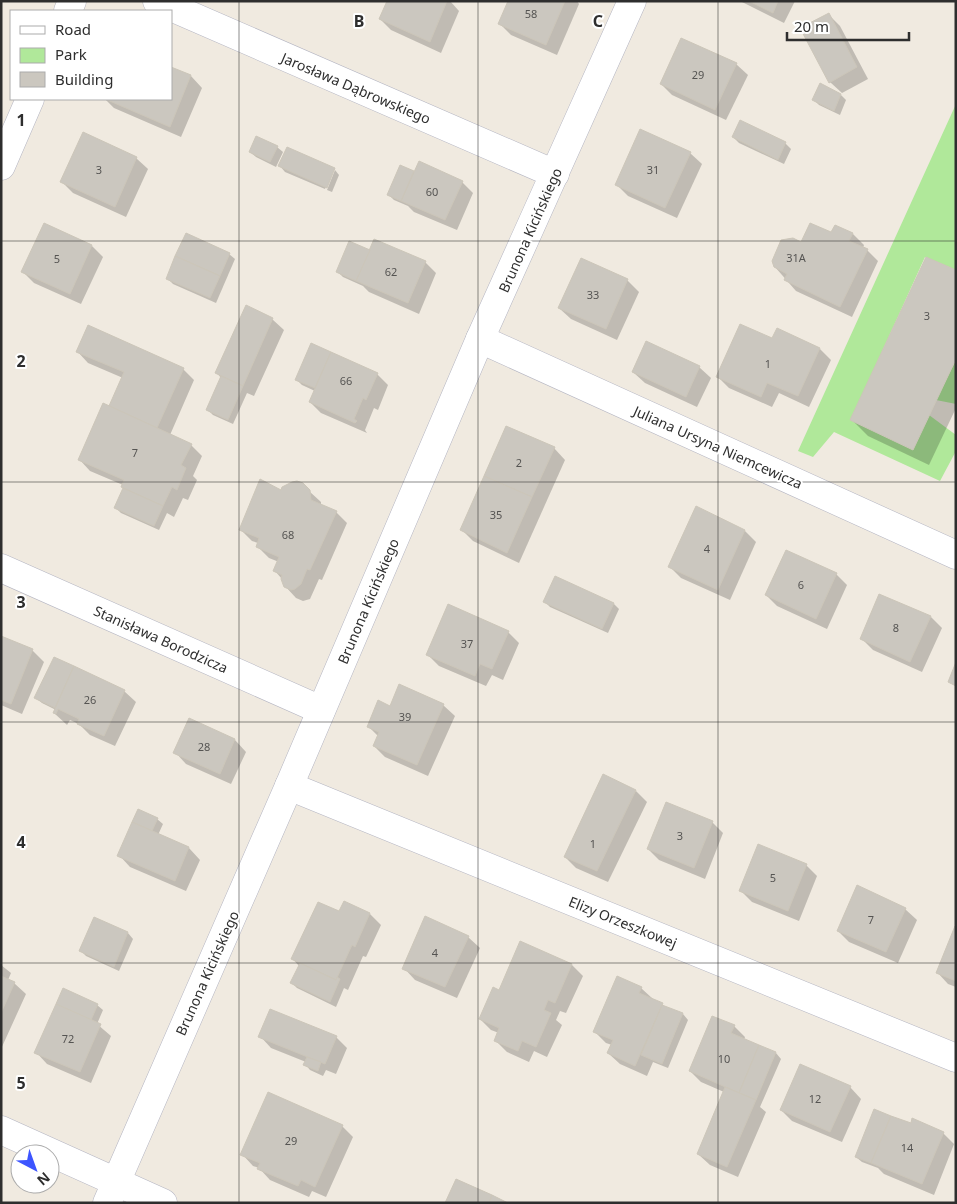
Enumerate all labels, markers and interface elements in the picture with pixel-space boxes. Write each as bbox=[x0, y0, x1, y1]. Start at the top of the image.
house number: 58 bbox=[525, 6, 537, 21]
legend bbox=[10, 10, 172, 100]
text: B bbox=[354, 10, 364, 32]
text: C bbox=[593, 10, 603, 32]
scale bar bbox=[787, 10, 910, 42]
text: 20 m bbox=[794, 16, 829, 36]
text: Road bbox=[55, 19, 91, 39]
text: Park bbox=[55, 44, 87, 64]
street label: Jarosława Dąbrowskiego bbox=[277, 47, 434, 128]
house number: 29 bbox=[692, 67, 704, 82]
text: Building bbox=[55, 69, 113, 89]
text: 1 bbox=[16, 109, 26, 131]
house number: 3 bbox=[96, 162, 102, 177]
house number: 31 bbox=[647, 162, 659, 177]
street label: Brunona Kicińskiego bbox=[494, 165, 566, 295]
house number: 60 bbox=[426, 184, 438, 199]
house number: 31A bbox=[786, 250, 807, 265]
house number: 5 bbox=[54, 251, 60, 266]
house number: 62 bbox=[385, 264, 397, 279]
house number: 33 bbox=[587, 287, 599, 302]
house number: 3 bbox=[924, 308, 930, 323]
text: 2 bbox=[16, 350, 26, 372]
house number: 1 bbox=[765, 356, 771, 371]
house number: 66 bbox=[340, 373, 352, 388]
street label: Juliana Ursyna Niemcewicza bbox=[629, 400, 805, 493]
house number: 7 bbox=[132, 445, 138, 460]
house number: 2 bbox=[516, 455, 522, 470]
house number: 35 bbox=[490, 507, 502, 522]
house number: 68 bbox=[282, 527, 294, 542]
street label: Brunona Kicińskiego bbox=[333, 535, 403, 667]
house number: 4 bbox=[704, 541, 711, 556]
house number: 6 bbox=[798, 577, 804, 592]
text: 3 bbox=[16, 591, 26, 613]
street label: Stanisława Borodzicza bbox=[91, 601, 231, 677]
house number: 8 bbox=[893, 620, 899, 635]
house number: 37 bbox=[461, 636, 473, 651]
house number: 26 bbox=[84, 692, 96, 707]
house number: 39 bbox=[399, 709, 411, 724]
house number: 28 bbox=[198, 739, 210, 754]
house number: 3 bbox=[677, 828, 683, 843]
text: 4 bbox=[16, 831, 26, 853]
house number: 1 bbox=[590, 836, 596, 851]
house number: 5 bbox=[770, 870, 776, 885]
street label: Elizy Orzeszkowej bbox=[566, 892, 680, 952]
street label: Brunona Kicińskiego bbox=[171, 908, 243, 1038]
house number: 7 bbox=[868, 912, 874, 927]
house number: 4 bbox=[432, 945, 439, 960]
house number: 72 bbox=[62, 1031, 74, 1046]
house number: 10 bbox=[718, 1051, 730, 1066]
text: 5 bbox=[16, 1072, 26, 1094]
house number: 12 bbox=[809, 1091, 821, 1106]
house number: 29 bbox=[285, 1133, 297, 1148]
house number: 14 bbox=[901, 1140, 914, 1155]
north arrow bbox=[10, 1144, 60, 1194]
text: N bbox=[33, 1168, 54, 1190]

